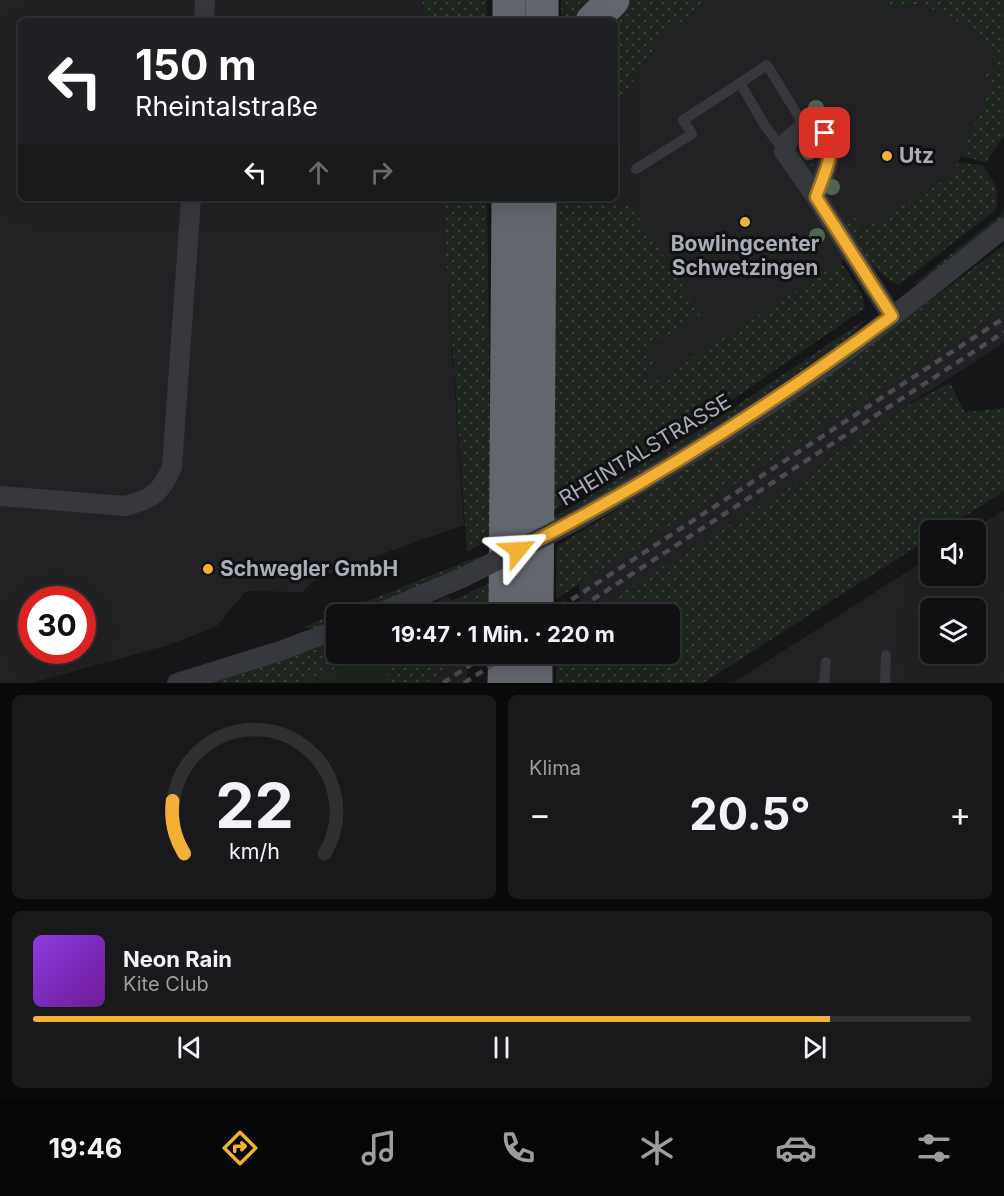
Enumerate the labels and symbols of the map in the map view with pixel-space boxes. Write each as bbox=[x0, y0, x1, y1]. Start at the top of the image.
pin bbox=[799, 107, 850, 158]
place label: Utz bbox=[899, 143, 934, 168]
marker: Utz bbox=[880, 149, 894, 163]
marker: Bowlingcenter Schwetzingen bbox=[738, 215, 752, 229]
place label: Bowlingcenter Schwetzingen bbox=[671, 231, 820, 280]
street label: RHEINTALSTRASSE bbox=[554, 388, 735, 511]
position arrow bbox=[486, 518, 550, 582]
place label: Schwegler GmbH bbox=[220, 556, 398, 581]
marker: Schwegler GmbH bbox=[201, 562, 215, 576]
speed limit sign: 30 bbox=[18, 586, 96, 664]

